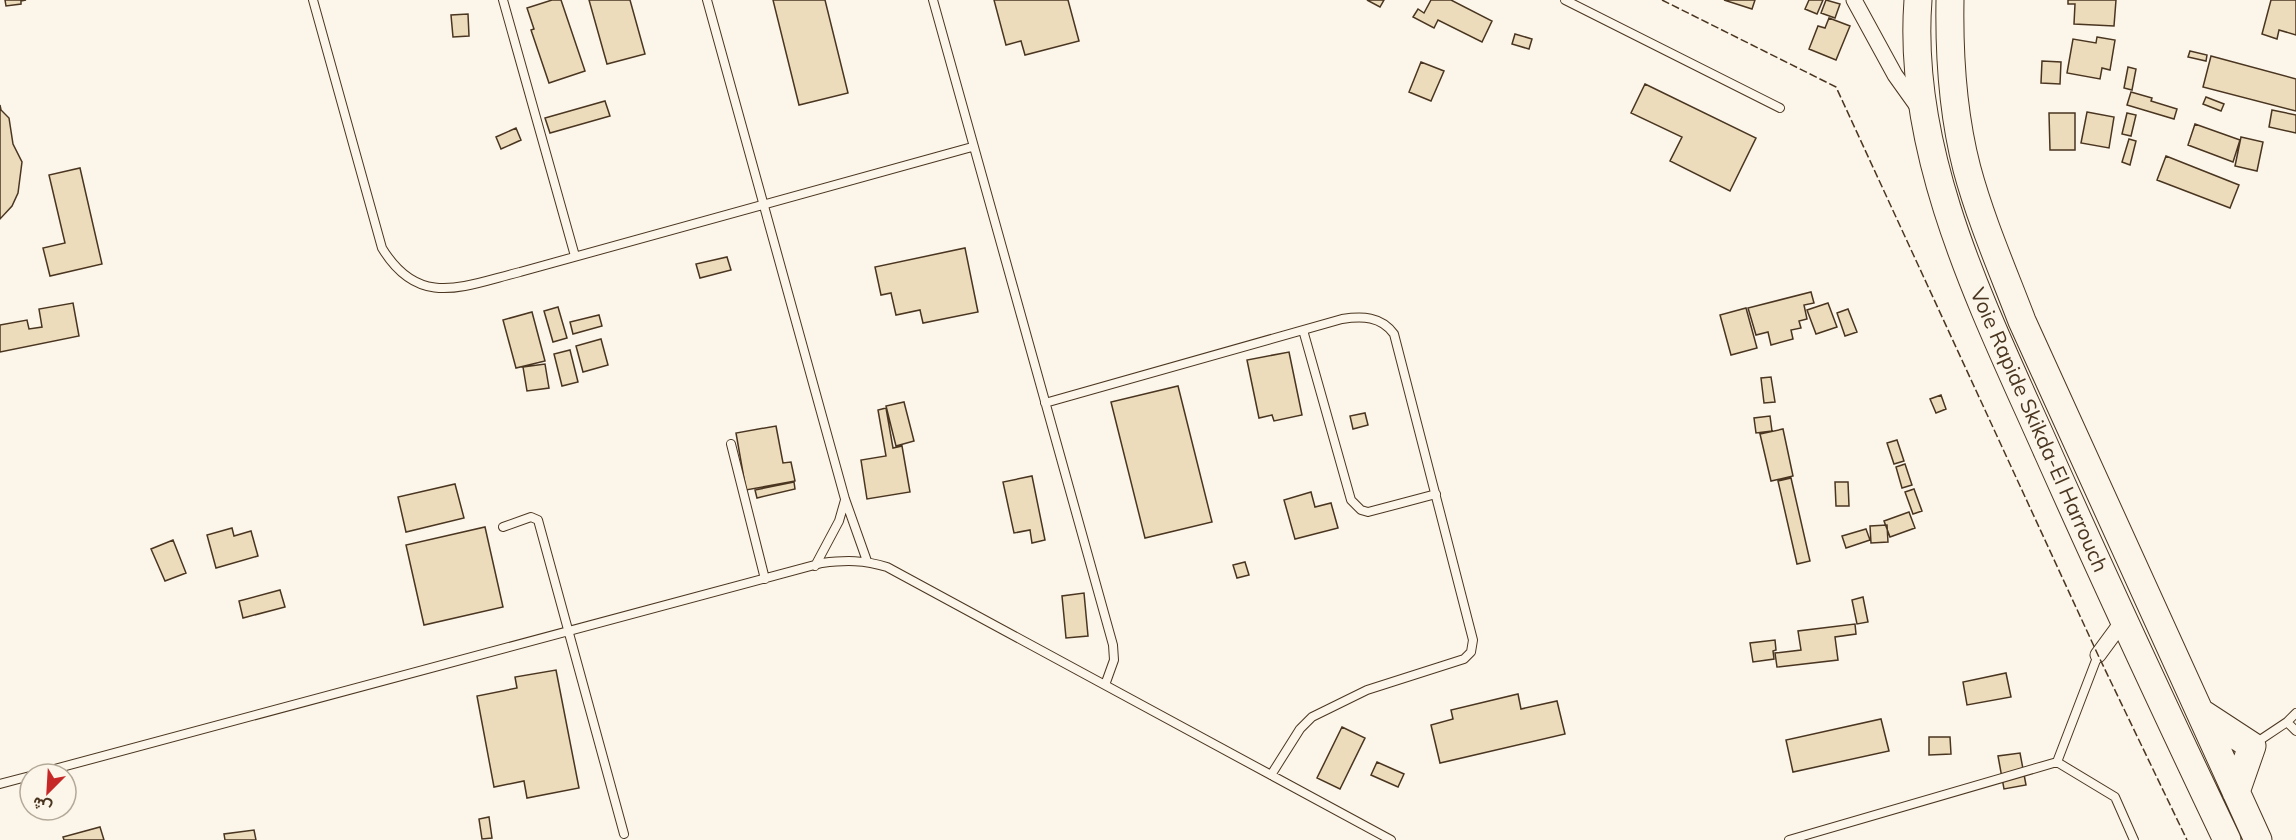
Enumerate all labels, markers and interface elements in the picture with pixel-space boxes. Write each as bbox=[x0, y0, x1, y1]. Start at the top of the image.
street label: Voie Rapide Skikda-El Harrouch bbox=[1965, 283, 2115, 576]
north arrow bbox=[18, 762, 78, 822]
text: ش bbox=[29, 793, 55, 819]

